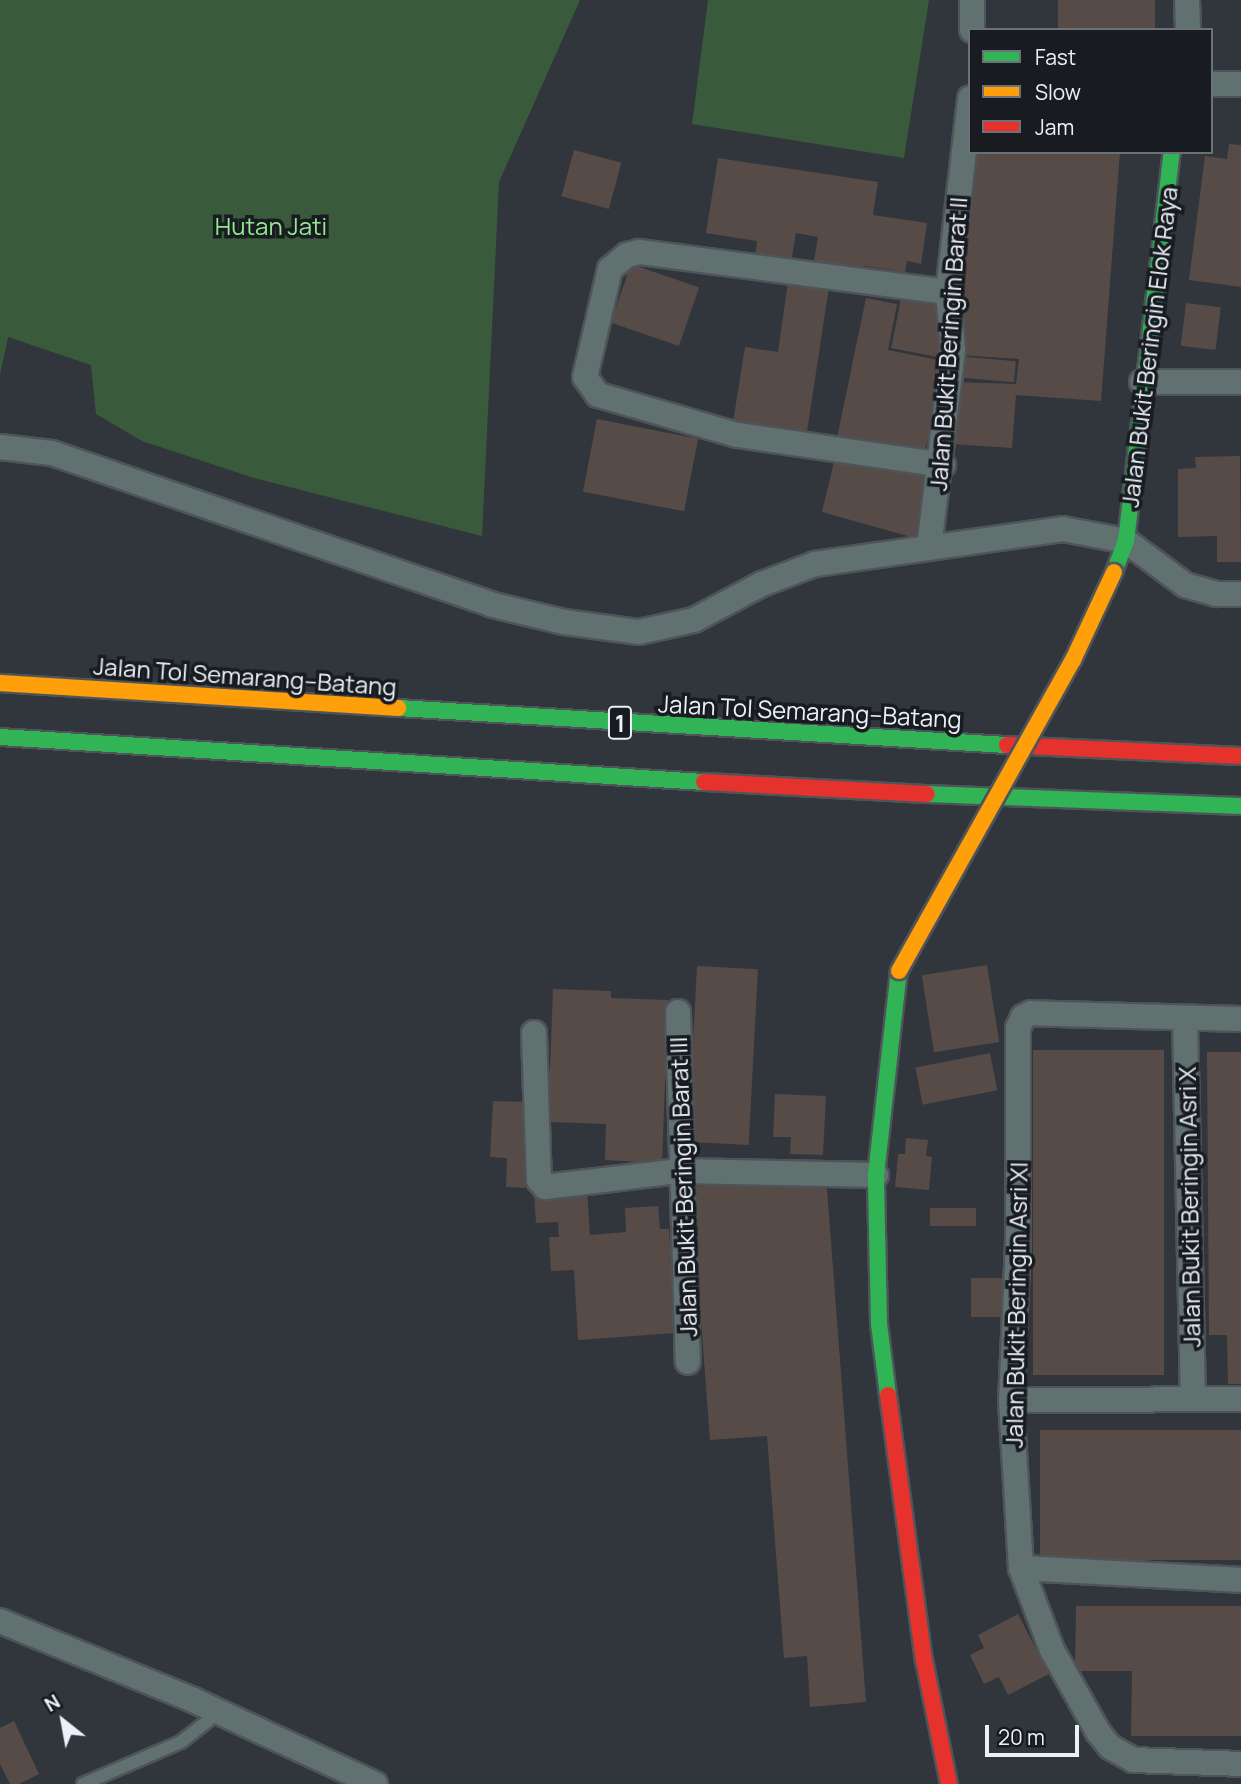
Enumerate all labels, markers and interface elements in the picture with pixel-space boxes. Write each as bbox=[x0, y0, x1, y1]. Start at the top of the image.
legend bbox=[968, 28, 1213, 154]
text: Fast bbox=[1035, 43, 1076, 71]
text: Slow bbox=[1035, 78, 1081, 106]
text: Jam bbox=[1035, 113, 1074, 141]
street label: Jalan Bukit Beringin Elok Raya bbox=[1115, 185, 1183, 509]
street label: Jalan Bukit Beringin Barat II bbox=[923, 196, 973, 492]
park label: Hutan Jati bbox=[215, 212, 327, 240]
street label: Jalan Tol Semarang–Batang bbox=[92, 651, 398, 701]
street label: Jalan Tol Semarang–Batang bbox=[657, 689, 963, 733]
road number: 1 bbox=[608, 704, 632, 743]
street label: Jalan Bukit Beringin Barat III bbox=[663, 1036, 703, 1338]
street label: Jalan Bukit Beringin Asri X bbox=[1172, 1066, 1206, 1348]
street label: Jalan Bukit Beringin Asri XI bbox=[999, 1162, 1033, 1448]
north arrow bbox=[28, 1686, 98, 1756]
text: N bbox=[40, 1688, 65, 1718]
scale bar bbox=[989, 1710, 1084, 1754]
text: 20 m bbox=[998, 1723, 1045, 1751]

